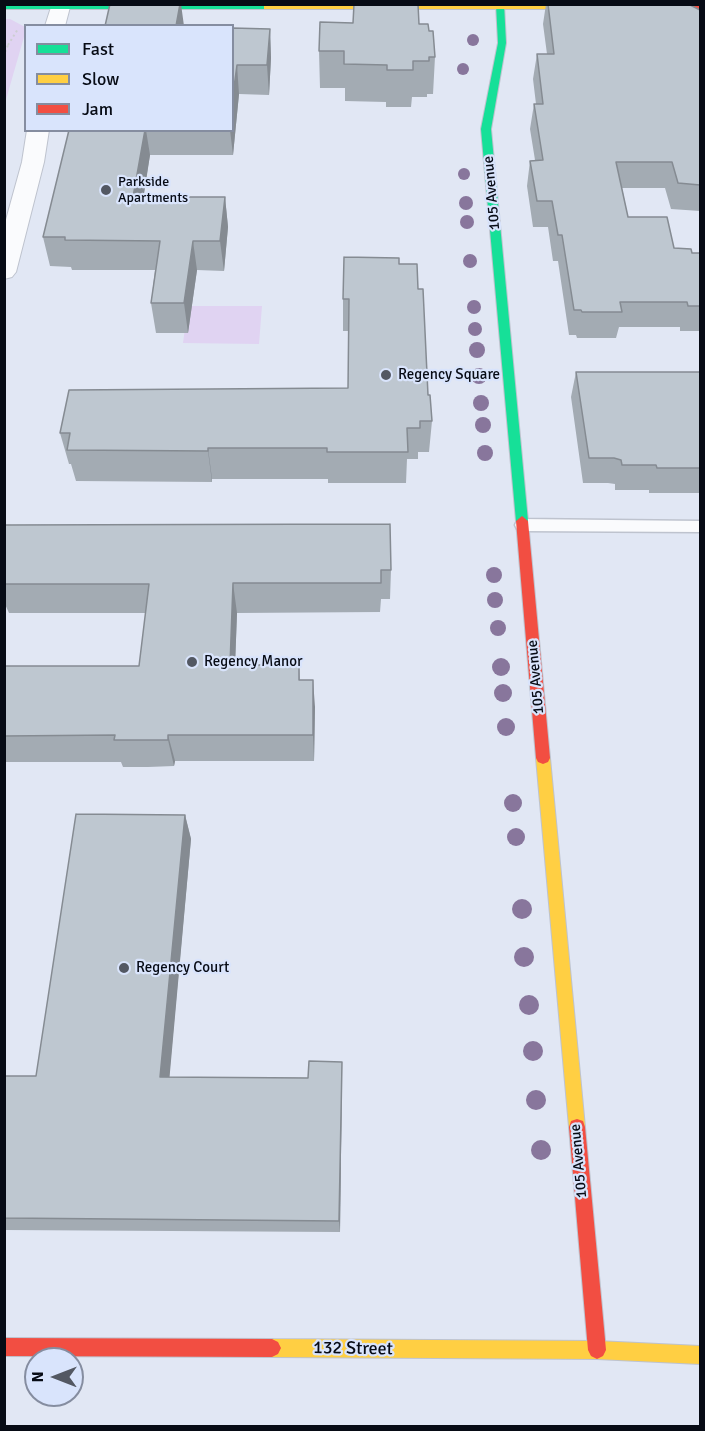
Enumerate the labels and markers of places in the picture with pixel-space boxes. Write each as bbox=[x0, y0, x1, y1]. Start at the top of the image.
place label: Parkside Apartments bbox=[118, 174, 188, 206]
marker: Parkside Apartments bbox=[99, 183, 113, 197]
place label: Regency Square bbox=[398, 366, 500, 384]
marker: Regency Square bbox=[379, 368, 393, 382]
place label: Regency Manor bbox=[204, 653, 303, 671]
marker: Regency Manor bbox=[185, 655, 199, 669]
place label: Regency Court bbox=[136, 959, 229, 977]
marker: Regency Court bbox=[117, 961, 131, 975]

